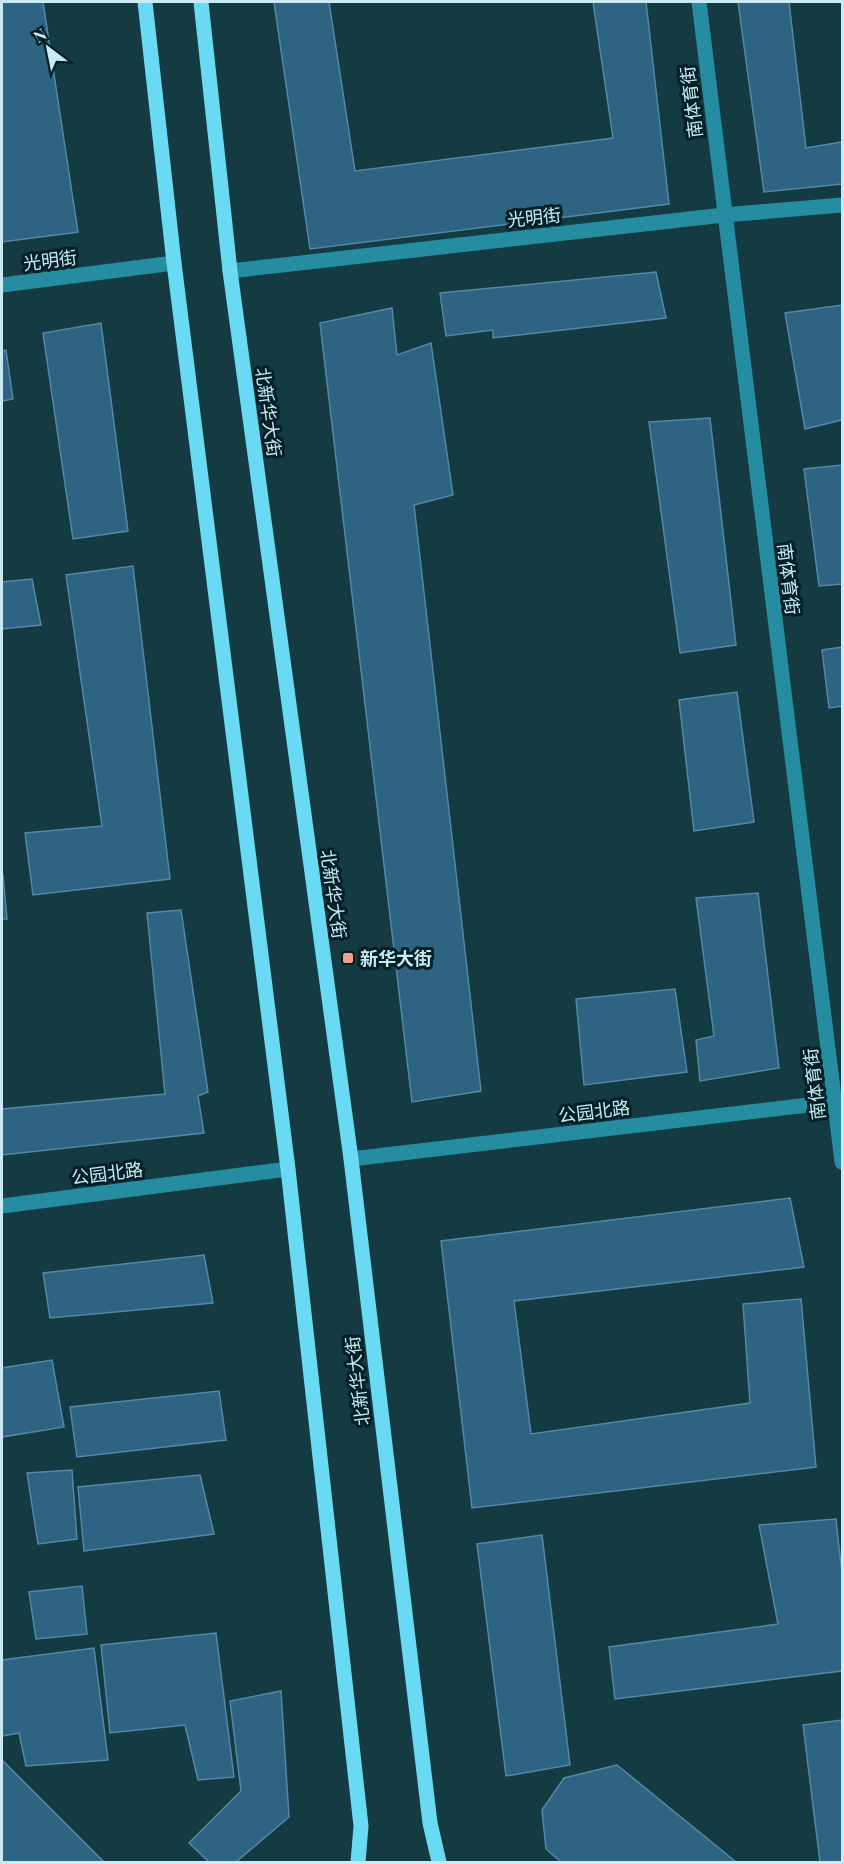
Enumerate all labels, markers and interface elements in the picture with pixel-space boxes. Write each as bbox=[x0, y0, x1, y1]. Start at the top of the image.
north arrow bbox=[18, 18, 78, 78]
text: N bbox=[29, 23, 51, 47]
street label: 南体育街 bbox=[675, 65, 707, 139]
street label: 光明街 bbox=[506, 202, 562, 232]
street label: 光明街 bbox=[22, 245, 78, 275]
street label: 北新华大街 bbox=[251, 366, 287, 458]
street label: 南体育街 bbox=[773, 542, 805, 616]
street label: 北新华大街 bbox=[316, 848, 352, 940]
place label: 新华大街 bbox=[360, 946, 432, 970]
marker: 新华大街 bbox=[341, 951, 355, 965]
street label: 南体育街 bbox=[798, 1047, 830, 1121]
street label: 公园北路 bbox=[557, 1095, 631, 1127]
street label: 公园北路 bbox=[70, 1157, 144, 1189]
street label: 北新华大街 bbox=[340, 1335, 374, 1427]

